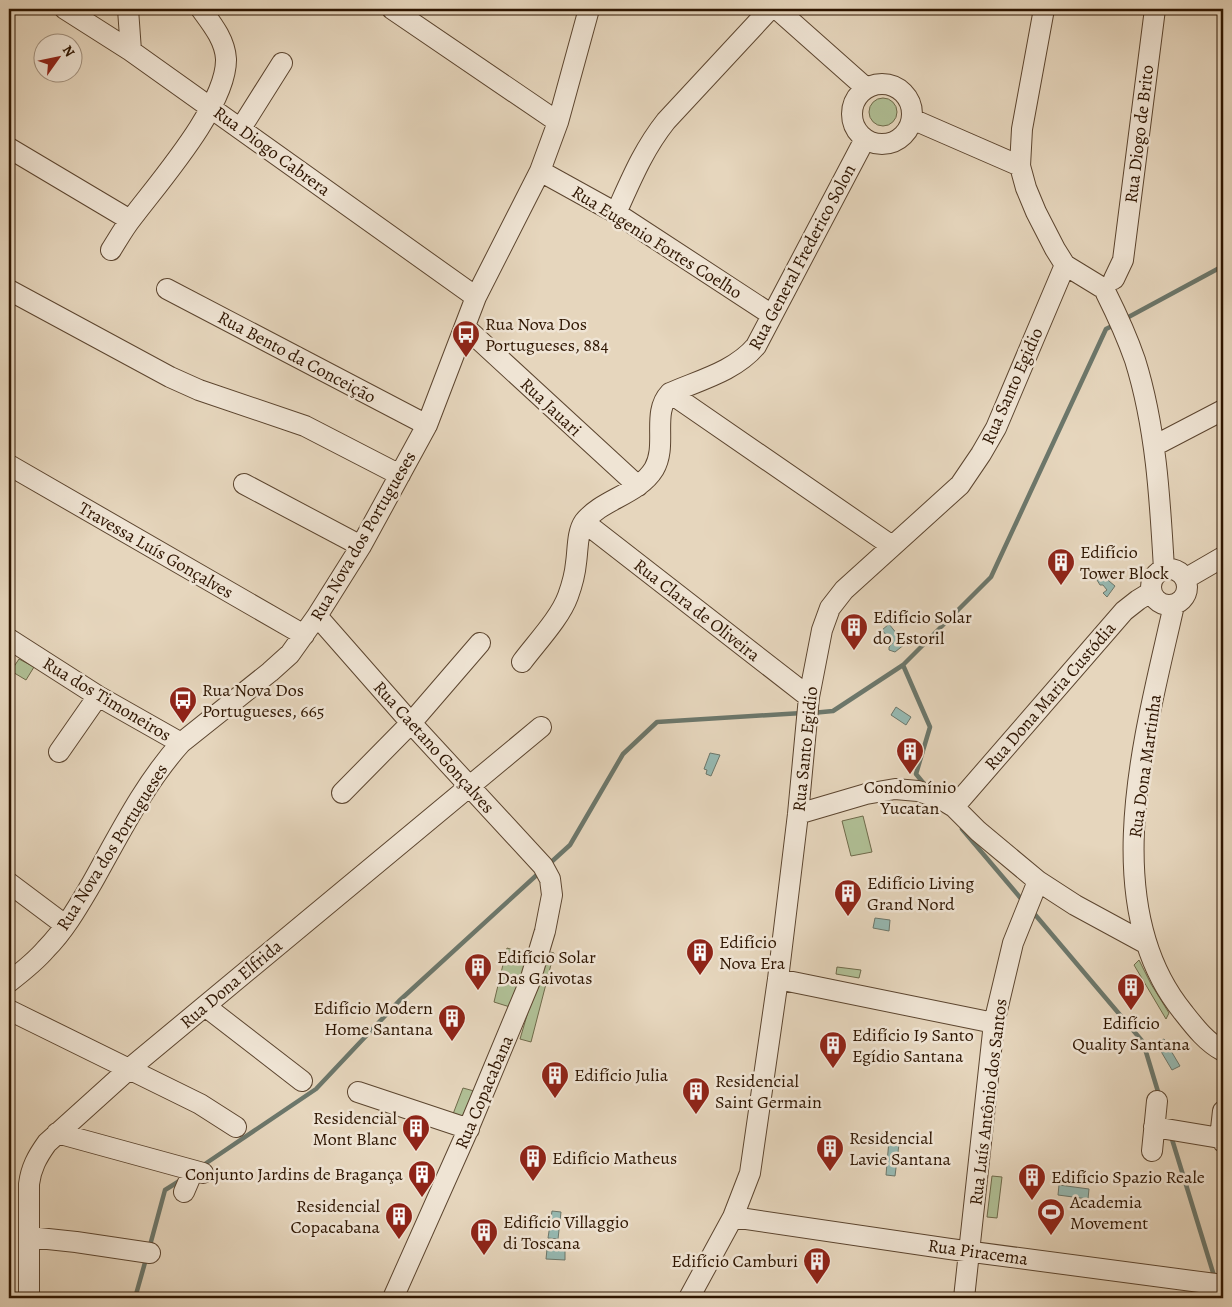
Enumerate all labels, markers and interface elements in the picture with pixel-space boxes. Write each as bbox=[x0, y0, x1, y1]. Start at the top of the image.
north arrow bbox=[32, 32, 82, 82]
text: N bbox=[58, 42, 79, 61]
street label: Rua Diogo de Brito bbox=[1119, 63, 1159, 205]
street label: Rua Diogo Cabrera bbox=[209, 100, 336, 202]
street label: Rua General Frederico Solon bbox=[743, 160, 861, 354]
street label: Rua Eugenio Fortes Coelho bbox=[567, 180, 747, 304]
street label: Rua Bento da Conceição bbox=[214, 305, 380, 409]
place label: Rua Nova Dos Portugueses, 884 bbox=[485, 312, 609, 357]
bus stop icon: Rua Nova Dos Portugueses, 884 bbox=[451, 319, 481, 358]
street label: Rua Santo Egidio bbox=[975, 324, 1049, 448]
street label: Rua Jauari bbox=[515, 372, 587, 442]
street label: Rua Nova dos Portugueses bbox=[304, 447, 422, 625]
street label: Travessa Luís Gonçalves bbox=[74, 496, 238, 604]
place label: Edifício Tower Block bbox=[1080, 540, 1169, 585]
building icon: Edifício Tower Block bbox=[1046, 547, 1076, 586]
street label: Rua Clara de Oliveira bbox=[629, 553, 766, 667]
place label: Edifício Solar do Estoril bbox=[873, 605, 972, 650]
building icon: Edifício Solar do Estoril bbox=[839, 612, 869, 651]
street label: Rua Dona Maria Custódia bbox=[979, 616, 1122, 775]
street label: Rua dos Timoneiros bbox=[38, 651, 176, 747]
street label: Rua Caetano Gonçalves bbox=[368, 676, 500, 818]
place label: Rua Nova Dos Portugueses, 665 bbox=[202, 678, 325, 723]
bus stop icon: Rua Nova Dos Portugueses, 665 bbox=[168, 685, 198, 724]
street label: Rua Santo Egidio bbox=[786, 685, 824, 813]
street label: Rua Dona Martinha bbox=[1123, 692, 1167, 839]
building icon: Condomínio Yucatan bbox=[895, 736, 925, 775]
street label: Rua Nova dos Portugueses bbox=[51, 759, 173, 935]
place label: Condomínio Yucatan bbox=[864, 775, 956, 820]
place label: Edifício Living Grand Nord bbox=[867, 871, 974, 916]
building icon: Edifício Living Grand Nord bbox=[833, 878, 863, 917]
place label: Edifício Nova Era bbox=[719, 930, 786, 975]
street label: Rua Dona Elfrida bbox=[175, 934, 288, 1034]
building icon: Edifício Nova Era bbox=[685, 937, 715, 976]
place label: Edifício Solar Das Gaivotas bbox=[497, 945, 596, 990]
building icon: Edifício Solar Das Gaivotas bbox=[463, 952, 493, 991]
building icon: Edifício Quality Santana bbox=[1116, 972, 1146, 1011]
place label: Edifício Modern Home Santana bbox=[313, 996, 434, 1041]
street label: Rua Luís Antônio dos Santos bbox=[963, 997, 1013, 1207]
building icon: Edifício Modern Home Santana bbox=[437, 1003, 467, 1042]
place label: Edifício Quality Santana bbox=[1072, 1011, 1190, 1056]
place label: Edifício I9 Santo Egídio Santana bbox=[852, 1023, 974, 1068]
building icon: Edifício I9 Santo Egídio Santana bbox=[818, 1030, 848, 1069]
street label: Rua Copacabana bbox=[449, 1031, 519, 1153]
building icon: Edifício Julia bbox=[540, 1060, 570, 1099]
place label: Edifício Julia bbox=[574, 1063, 669, 1087]
place label: Residencial Saint Germain bbox=[715, 1069, 822, 1114]
building icon: Residencial Saint Germain bbox=[681, 1076, 711, 1115]
place label: Residencial Mont Blanc bbox=[313, 1106, 398, 1151]
building icon: Residencial Mont Blanc bbox=[401, 1113, 431, 1152]
place label: Residencial Lavie Santana bbox=[849, 1126, 952, 1171]
building icon: Residencial Lavie Santana bbox=[815, 1133, 845, 1172]
building icon: Edifício Matheus bbox=[518, 1143, 548, 1182]
place label: Edifício Matheus bbox=[552, 1146, 677, 1170]
building icon: Conjunto Jardins de Bragança bbox=[407, 1159, 437, 1198]
place label: Conjunto Jardins de Bragança bbox=[185, 1162, 404, 1186]
building icon: Edifício Spazio Reale bbox=[1017, 1162, 1047, 1201]
place label: Edifício Spazio Reale bbox=[1051, 1165, 1205, 1189]
place label: Academia Movement bbox=[1069, 1190, 1148, 1235]
place label: Residencial Copacabana bbox=[291, 1194, 381, 1239]
sports icon: Academia Movement bbox=[1036, 1197, 1066, 1236]
building icon: Residencial Copacabana bbox=[384, 1201, 414, 1240]
place label: Edifício Villaggio di Toscana bbox=[503, 1210, 629, 1255]
building icon: Edifício Villaggio di Toscana bbox=[469, 1217, 499, 1256]
street label: Rua Piracema bbox=[926, 1233, 1030, 1271]
building icon: Edifício Camburi bbox=[802, 1246, 832, 1285]
place label: Edifício Camburi bbox=[671, 1249, 798, 1273]

